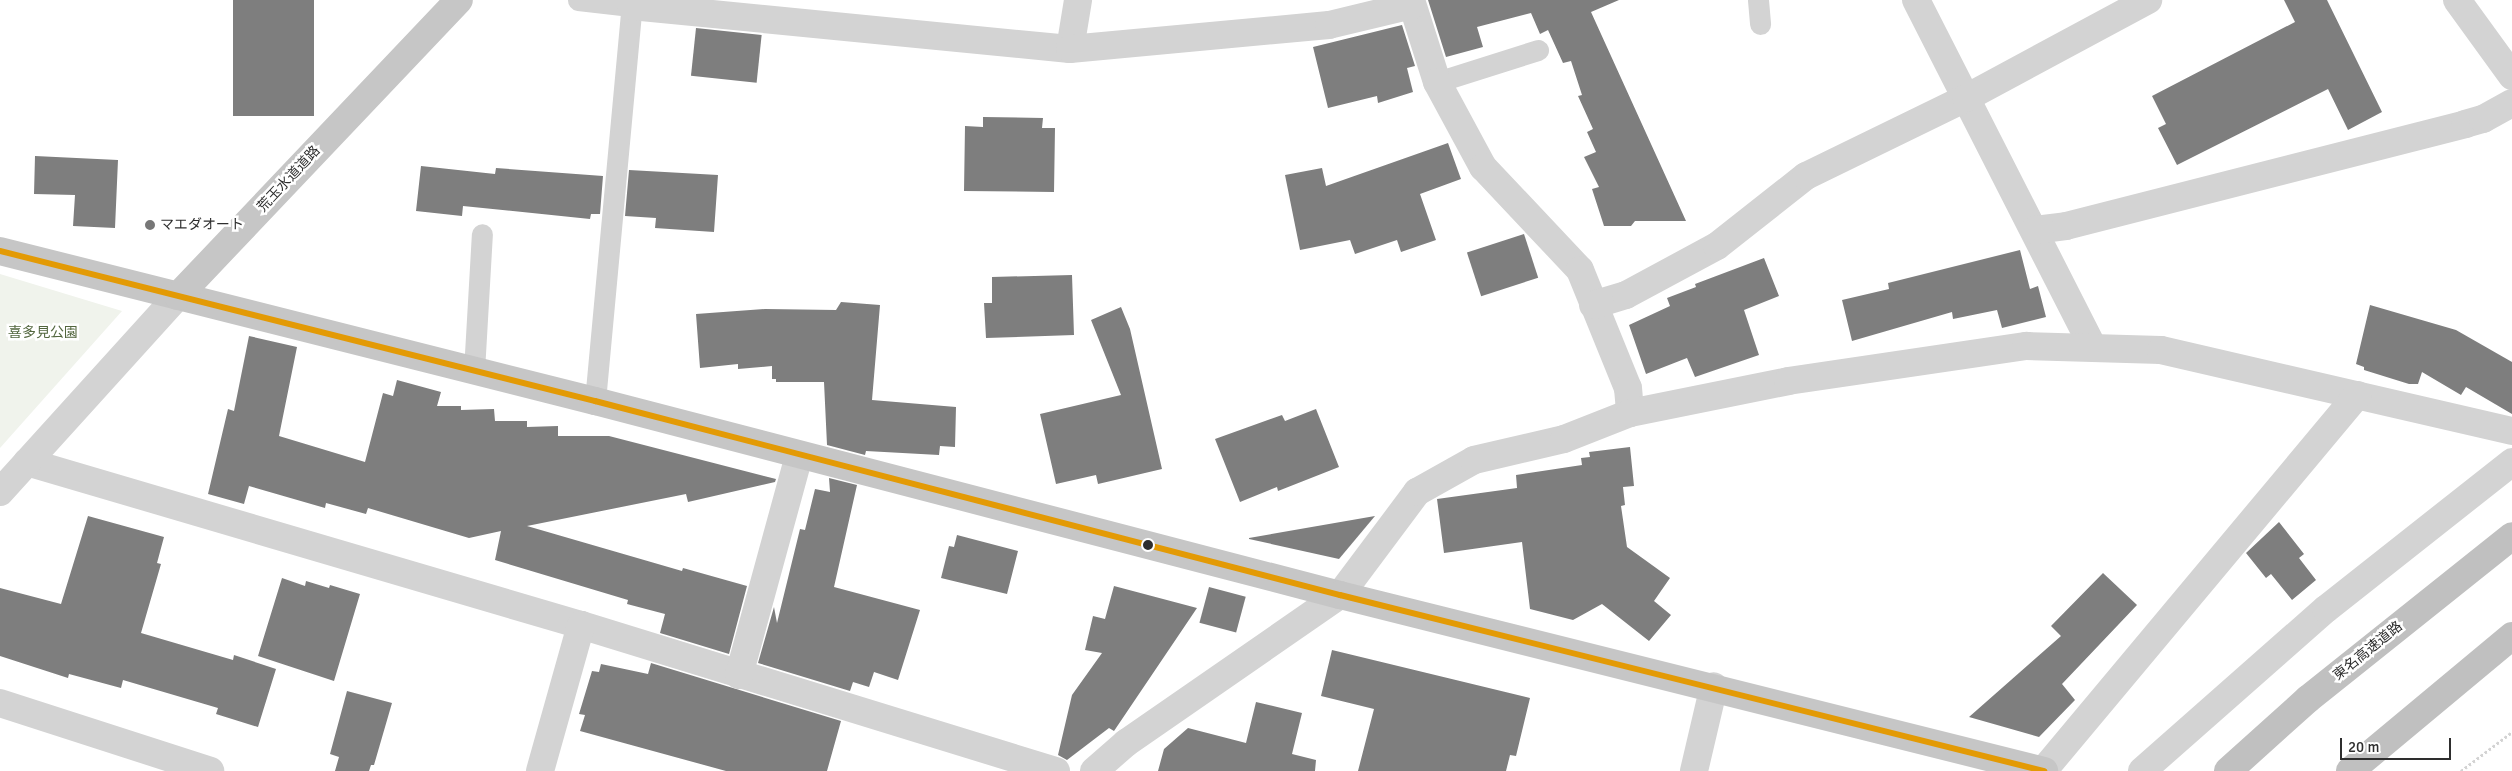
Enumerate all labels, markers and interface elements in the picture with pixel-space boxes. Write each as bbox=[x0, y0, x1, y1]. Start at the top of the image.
street label: 荒玉水道道路 bbox=[254, 143, 324, 215]
place label: マエダオート bbox=[160, 217, 244, 233]
marker: マエダオート bbox=[144, 219, 156, 231]
park label: 喜多見公園 bbox=[8, 325, 78, 341]
unlabelled marker bbox=[1143, 540, 1153, 550]
street label: 東名高速道路 bbox=[2330, 618, 2406, 684]
scale bar bbox=[2342, 728, 2453, 760]
text: 20 m bbox=[2348, 738, 2379, 756]

